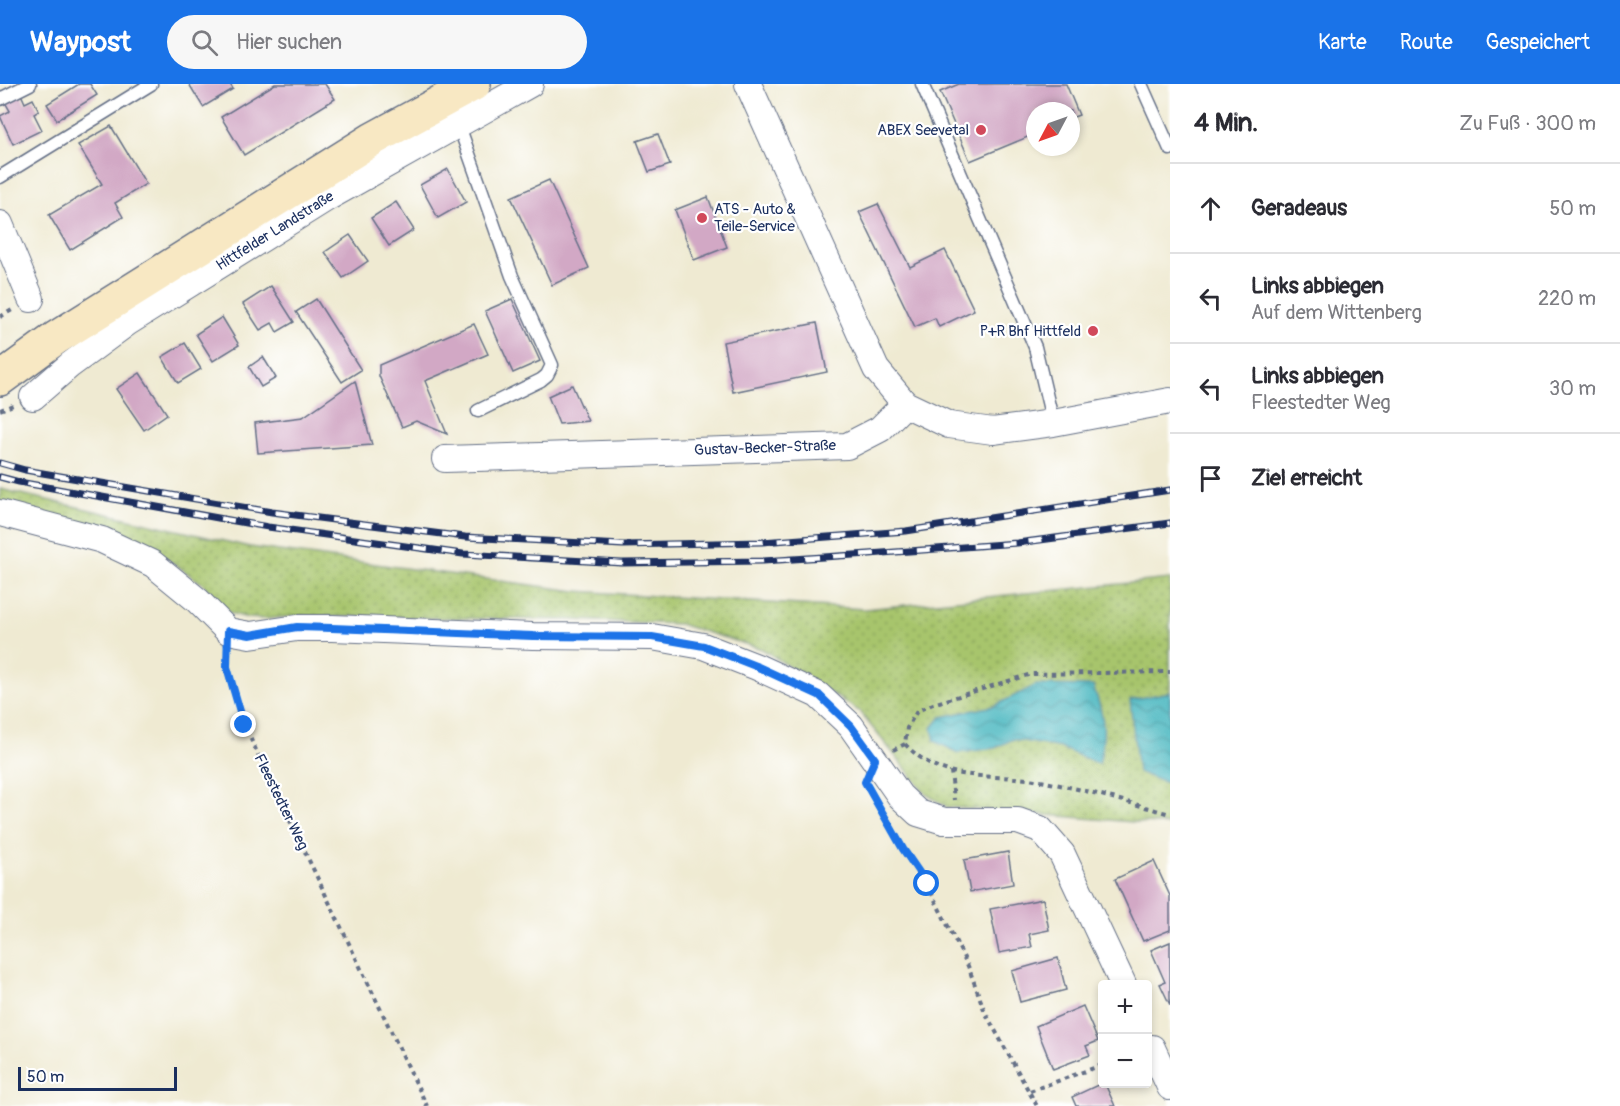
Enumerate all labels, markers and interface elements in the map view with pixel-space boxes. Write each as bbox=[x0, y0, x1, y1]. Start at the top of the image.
search box bbox=[167, 15, 587, 69]
text: Waypost bbox=[30, 25, 131, 60]
icon: search bbox=[188, 26, 221, 59]
text: Hier suchen bbox=[236, 28, 342, 56]
text: Karte bbox=[1318, 29, 1367, 56]
text: Route bbox=[1400, 29, 1453, 56]
text: Gespeichert bbox=[1486, 29, 1590, 56]
north arrow bbox=[1026, 102, 1080, 156]
text: 4 Min. bbox=[1194, 107, 1258, 139]
text: Zu Fuß · 300 m bbox=[1459, 111, 1596, 136]
place label: ABEX Seevetal bbox=[877, 121, 969, 140]
marker: ABEX Seevetal bbox=[974, 123, 988, 137]
street label: Hittfelder Landstraße bbox=[213, 187, 338, 275]
icon: ahead bbox=[1194, 192, 1227, 225]
text: Geradeaus bbox=[1251, 194, 1347, 222]
text: 50 m bbox=[1549, 196, 1596, 221]
place label: ATS - Auto & Teile-Service bbox=[714, 200, 796, 236]
marker: ATS - Auto & Teile-Service bbox=[695, 211, 709, 225]
text: Links abbiegen bbox=[1251, 272, 1384, 300]
icon: left bbox=[1194, 282, 1227, 315]
text: 220 m bbox=[1538, 286, 1596, 311]
text: Auf dem Wittenberg bbox=[1251, 300, 1422, 325]
place label: P+R Bhf Hittfeld bbox=[980, 322, 1081, 341]
marker: P+R Bhf Hittfeld bbox=[1086, 324, 1100, 338]
text: Links abbiegen bbox=[1251, 362, 1384, 390]
icon: left bbox=[1194, 372, 1227, 405]
text: 30 m bbox=[1549, 376, 1596, 401]
text: Fleestedter Weg bbox=[1251, 390, 1391, 415]
street label: Gustav-Becker-Straße bbox=[694, 436, 837, 460]
icon: arrive bbox=[1194, 462, 1227, 495]
text: Ziel erreicht bbox=[1251, 464, 1362, 492]
route end bbox=[230, 711, 256, 737]
street label: Fleestedter Weg bbox=[250, 751, 312, 853]
route start bbox=[913, 870, 939, 896]
map controls bbox=[1098, 980, 1152, 1088]
button: + bbox=[1098, 980, 1152, 1034]
button: − bbox=[1098, 1034, 1152, 1088]
scale bar bbox=[18, 1064, 177, 1092]
text: 50 m bbox=[27, 1067, 64, 1087]

